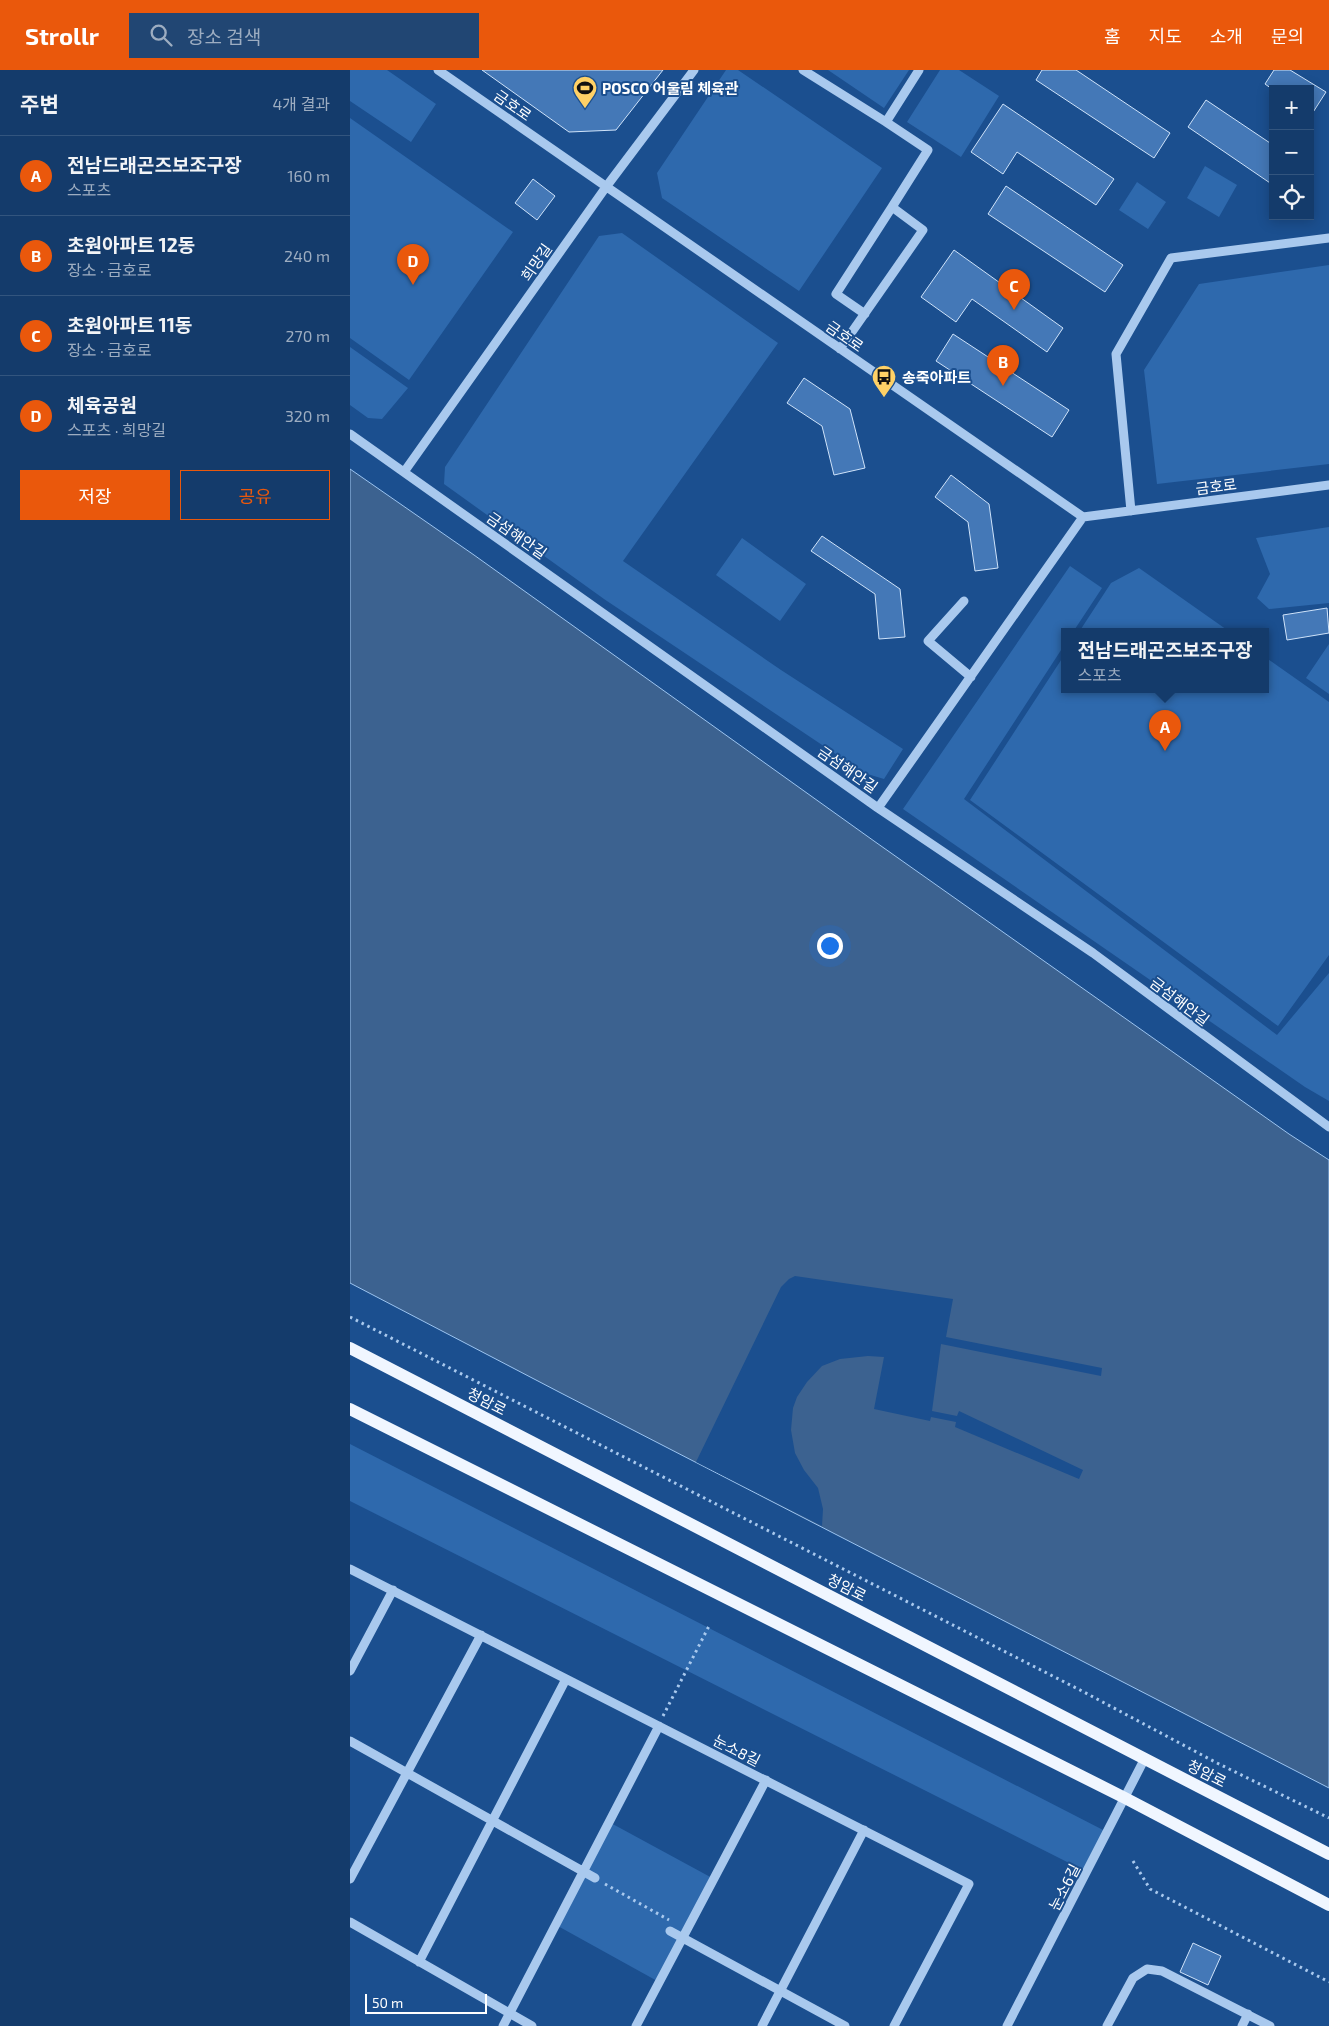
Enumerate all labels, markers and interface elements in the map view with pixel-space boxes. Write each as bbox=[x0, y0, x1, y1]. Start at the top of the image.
search box bbox=[129, 13, 479, 58]
text: Strollr bbox=[25, 21, 99, 50]
icon: search bbox=[147, 21, 175, 49]
text: 장소 검색 bbox=[187, 25, 261, 48]
text: 홈 bbox=[1104, 25, 1121, 47]
text: 지도 bbox=[1149, 25, 1182, 47]
text: 소개 bbox=[1210, 25, 1243, 47]
text: 문의 bbox=[1271, 25, 1304, 47]
sports icon: POSCO 어울림 체육관 bbox=[572, 75, 598, 109]
place label: POSCO 어울림 체육관 bbox=[602, 79, 739, 97]
map controls bbox=[1269, 85, 1314, 220]
button: + bbox=[1269, 85, 1314, 130]
street label: 금호로 bbox=[491, 86, 535, 124]
text: 주변 bbox=[20, 91, 59, 116]
text: 4개 결과 bbox=[272, 94, 330, 113]
button: − bbox=[1269, 130, 1314, 175]
text: 전남드래곤즈보조구장 bbox=[67, 153, 242, 176]
text: A bbox=[31, 166, 41, 185]
text: 160 m bbox=[287, 166, 330, 185]
button: locate bbox=[1269, 175, 1314, 220]
text: 스포츠 bbox=[67, 180, 111, 199]
text: 초원아파트 12동 bbox=[67, 233, 195, 256]
street label: 희망길 bbox=[517, 240, 555, 284]
pin: D bbox=[397, 244, 429, 285]
text: B bbox=[31, 246, 41, 265]
text: 240 m bbox=[284, 246, 330, 265]
text: 장소 · 금호로 bbox=[67, 260, 152, 279]
pin: C bbox=[998, 269, 1030, 310]
text: 초원아파트 11동 bbox=[67, 313, 192, 336]
street label: 금호로 bbox=[823, 317, 867, 355]
text: C bbox=[31, 326, 41, 345]
text: 270 m bbox=[286, 326, 330, 345]
text: 장소 · 금호로 bbox=[67, 340, 152, 359]
pin: B bbox=[987, 345, 1019, 386]
bus stop icon: 송죽아파트 bbox=[871, 364, 897, 398]
place label: 송죽아파트 bbox=[902, 368, 971, 386]
text: 체육공원 bbox=[67, 393, 137, 416]
text: D bbox=[31, 406, 41, 425]
text: 320 m bbox=[285, 406, 330, 425]
text: 스포츠 · 희망길 bbox=[67, 420, 166, 439]
button: 저장 bbox=[20, 470, 170, 520]
button: 공유 bbox=[180, 470, 330, 520]
street label: 금호로 bbox=[1194, 475, 1238, 497]
street label: 금섬해안길 bbox=[484, 508, 550, 562]
popup bbox=[1061, 628, 1269, 693]
text: 전남드래곤즈보조구장 bbox=[1078, 638, 1252, 661]
text: 스포츠 bbox=[1078, 665, 1122, 684]
pin: A bbox=[1149, 710, 1181, 751]
street label: 금섬해안길 bbox=[815, 742, 881, 796]
your location bbox=[817, 933, 843, 959]
street label: 금섬해안길 bbox=[1147, 973, 1213, 1029]
street label: 청암로 bbox=[464, 1384, 510, 1418]
street label: 청암로 bbox=[824, 1570, 870, 1604]
street label: 눈소8길 bbox=[710, 1731, 764, 1769]
street label: 청암로 bbox=[1184, 1756, 1230, 1790]
street label: 눈소6길 bbox=[1045, 1861, 1083, 1913]
scale bar bbox=[365, 1991, 488, 2014]
text: 50 m bbox=[372, 1994, 403, 2011]

